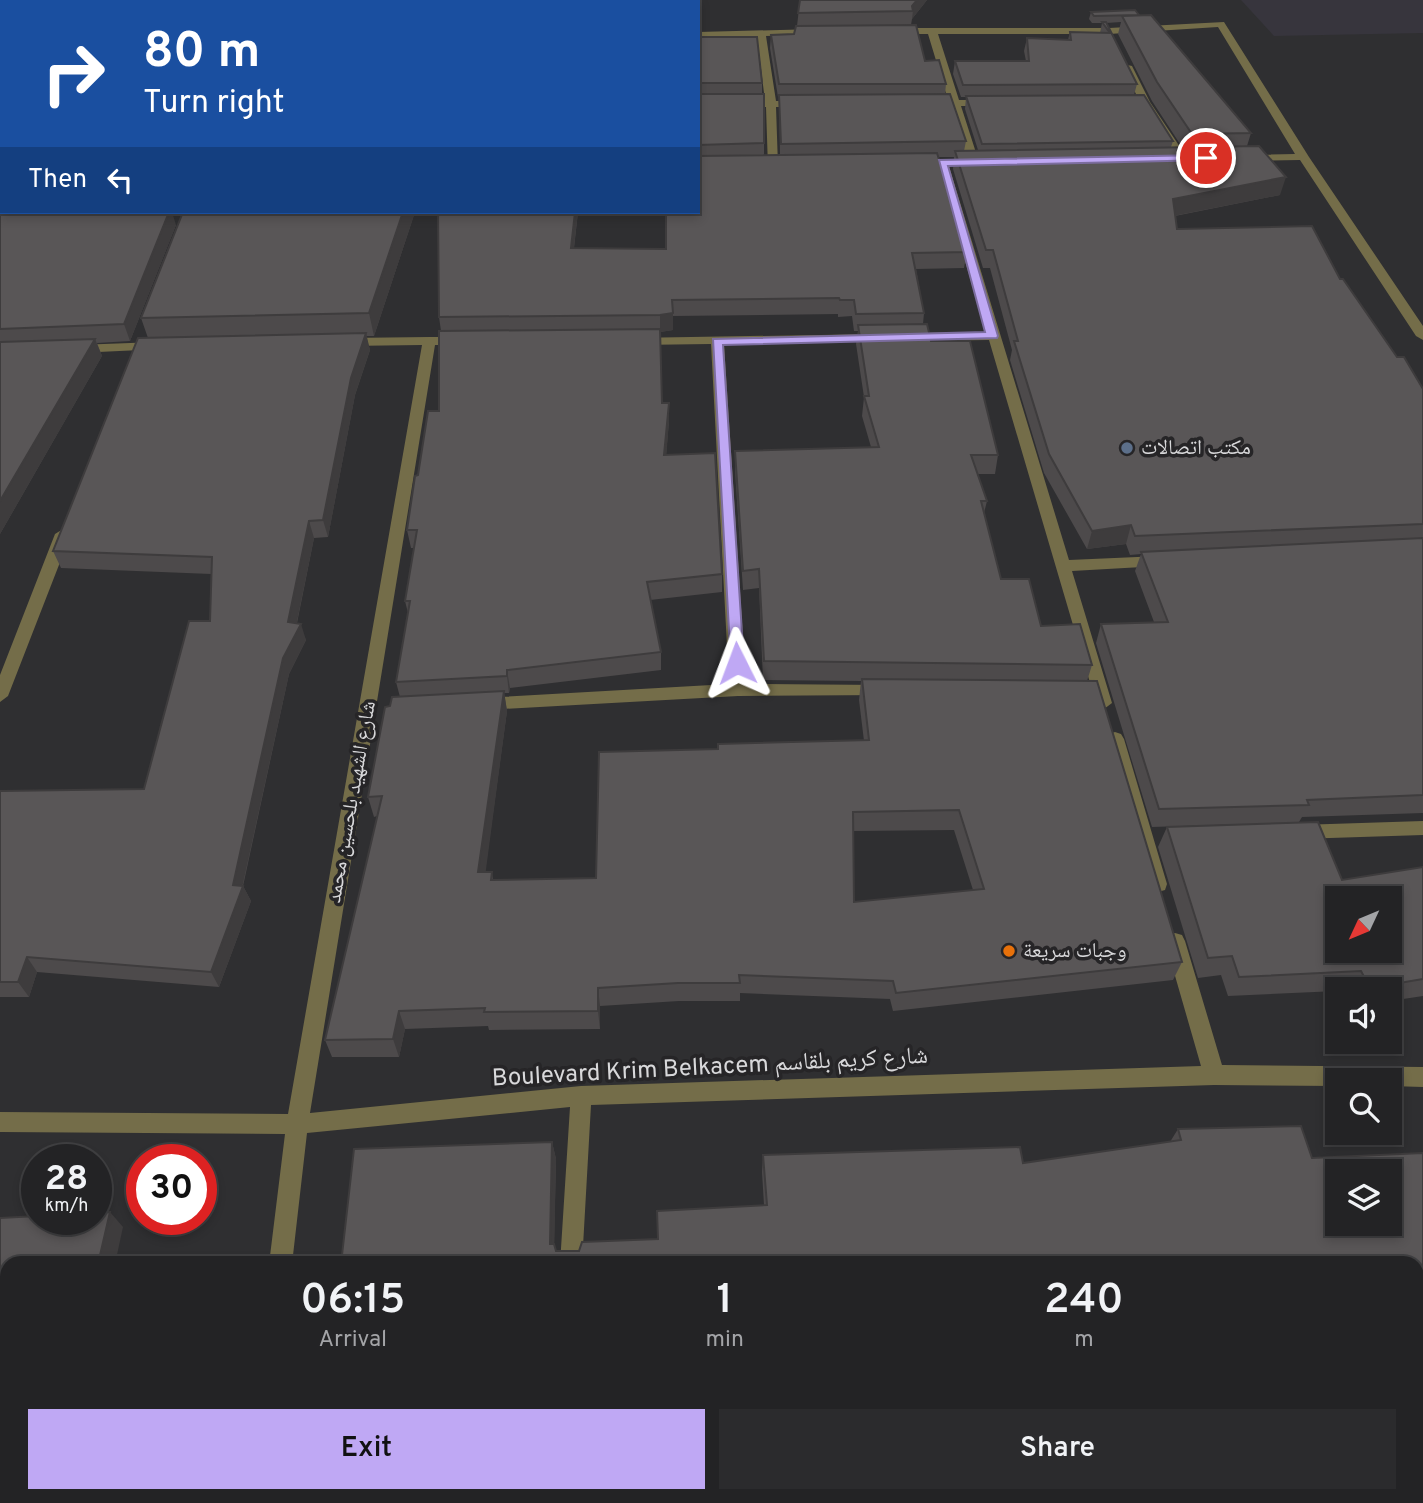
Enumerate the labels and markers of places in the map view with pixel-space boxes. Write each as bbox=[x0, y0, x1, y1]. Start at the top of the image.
pin bbox=[1176, 128, 1236, 188]
place label: مكتب اتصالات bbox=[1141, 435, 1251, 462]
marker: مكتب اتصالات bbox=[1119, 440, 1135, 456]
place label: وجبات سريعة bbox=[1023, 938, 1126, 965]
marker: وجبات سريعة bbox=[1001, 943, 1017, 959]

